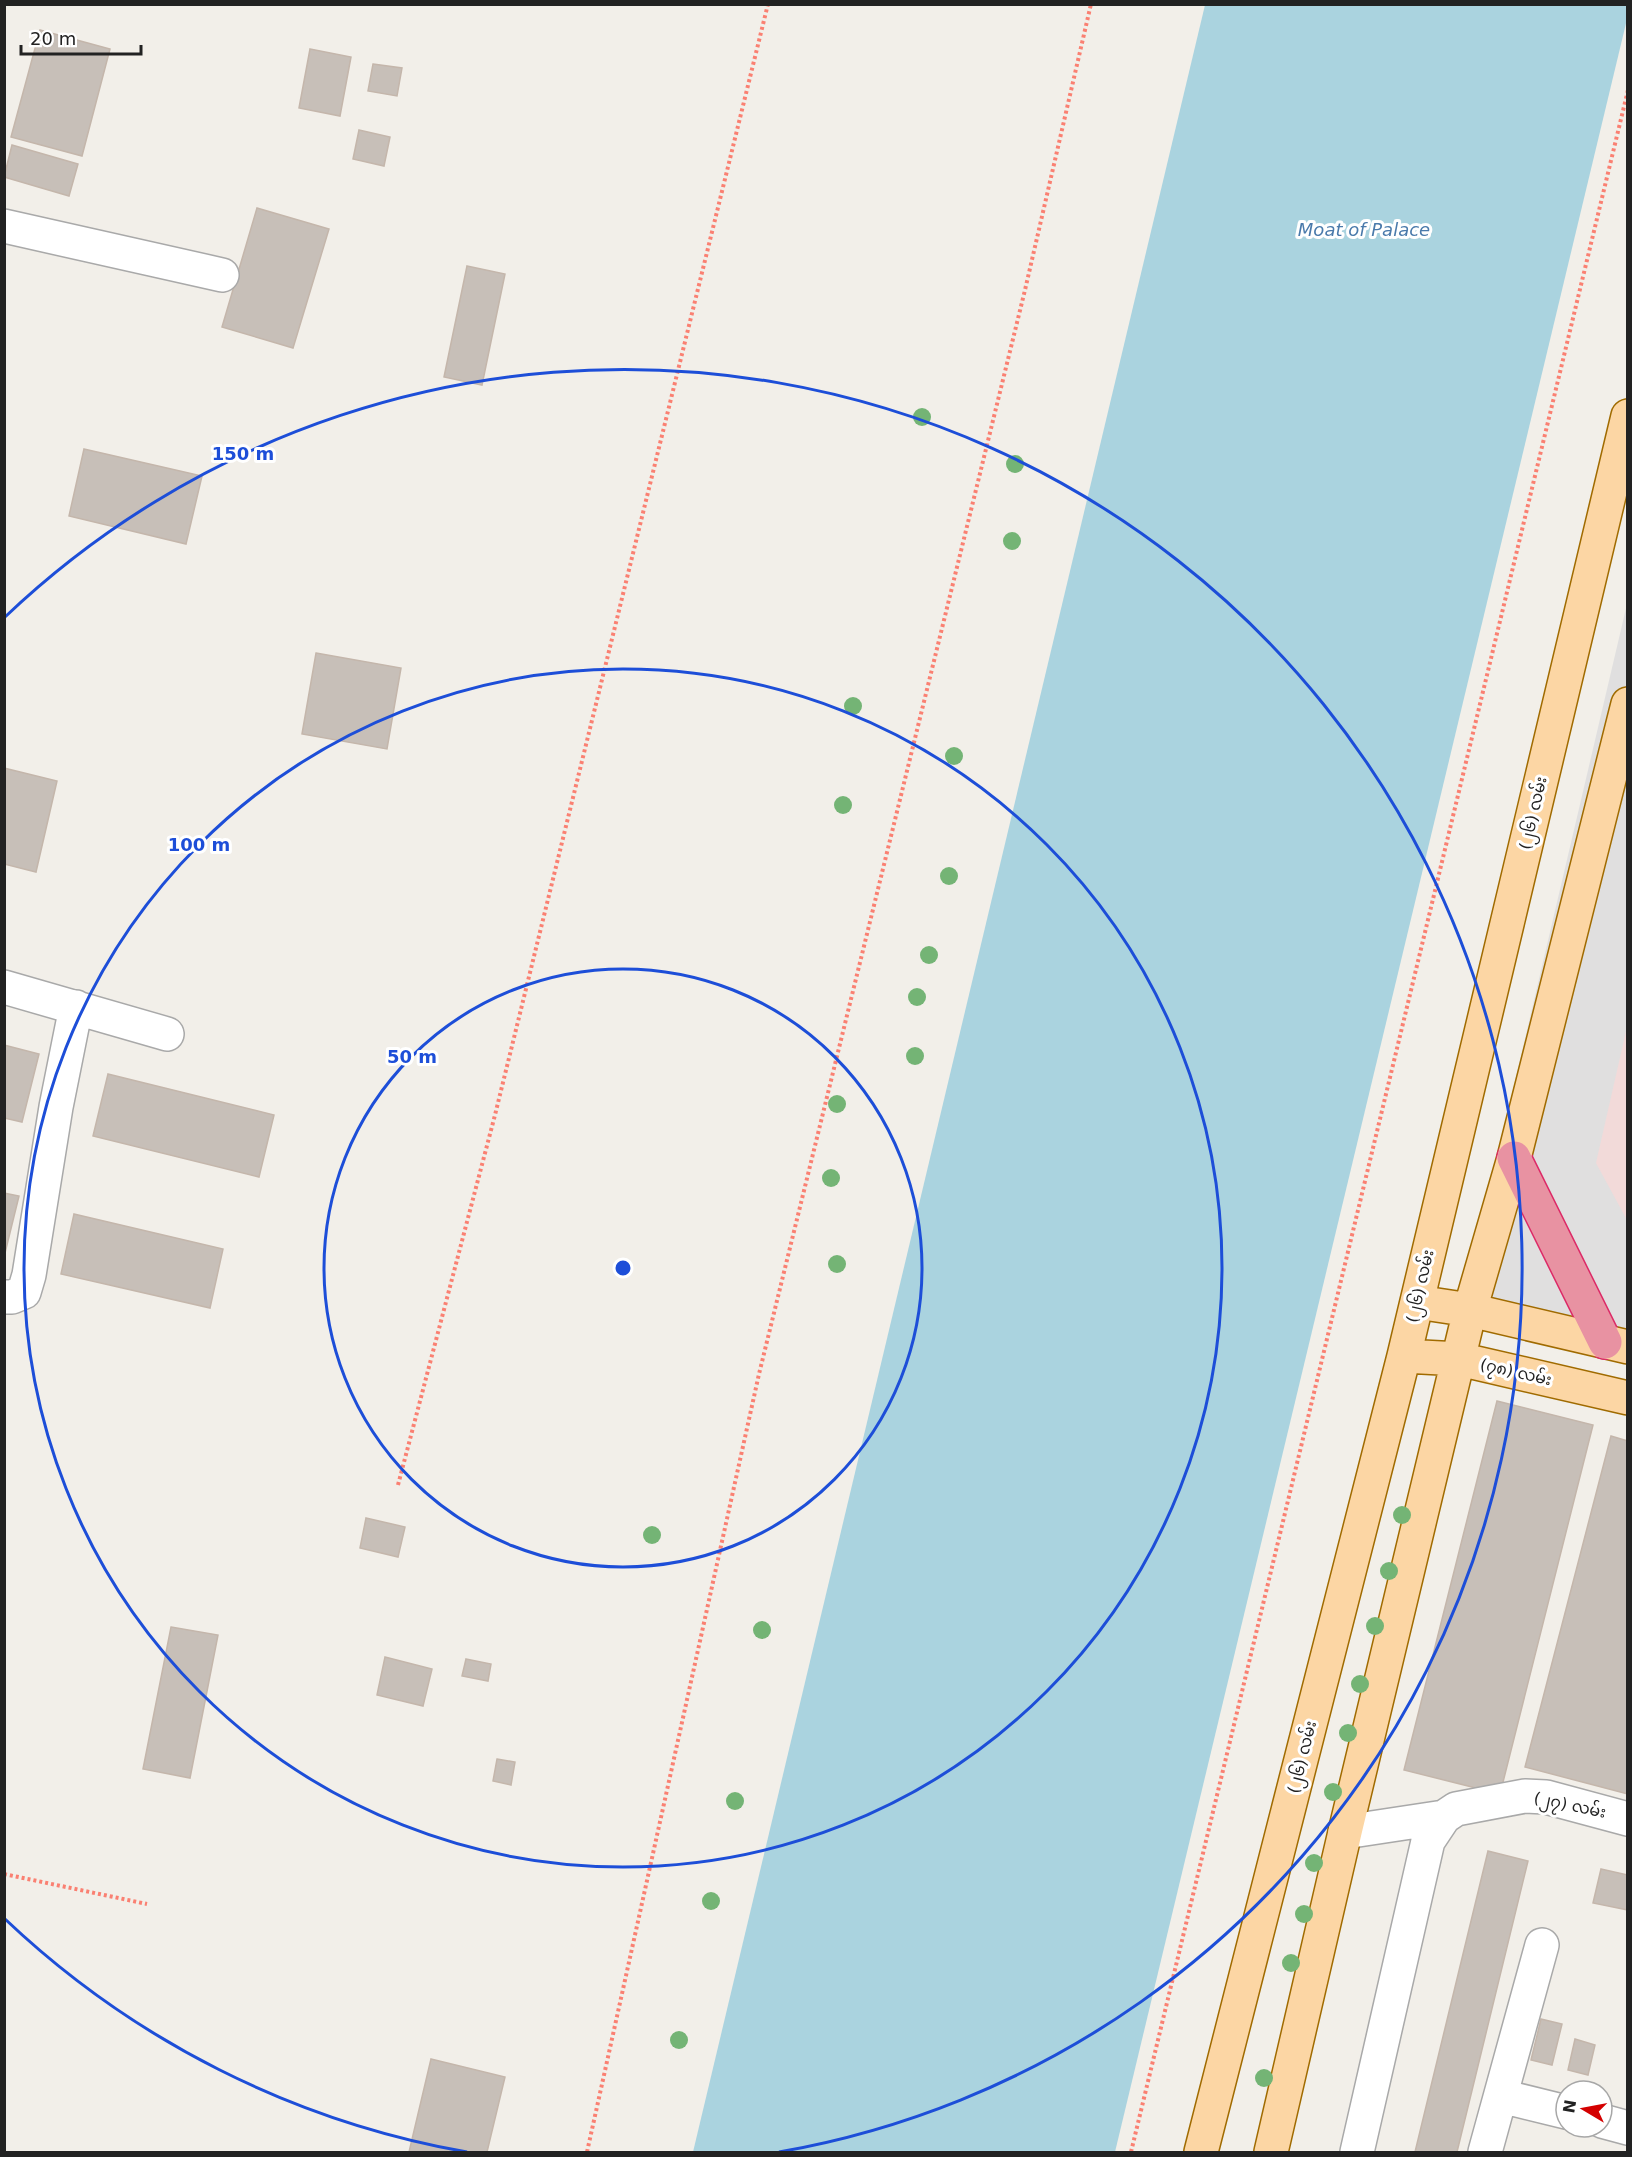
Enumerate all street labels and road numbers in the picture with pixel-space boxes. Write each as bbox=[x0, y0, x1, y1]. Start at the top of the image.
street label: (၂၆) လမ်း bbox=[1513, 774, 1555, 852]
street label: (၂၆) လမ်း bbox=[1400, 1247, 1442, 1325]
street label: (၇၈) လမ်း bbox=[1478, 1353, 1554, 1393]
street label: (၂၆) လမ်း bbox=[1282, 1718, 1324, 1796]
street label: (၂၇) လမ်း bbox=[1531, 1786, 1608, 1826]

